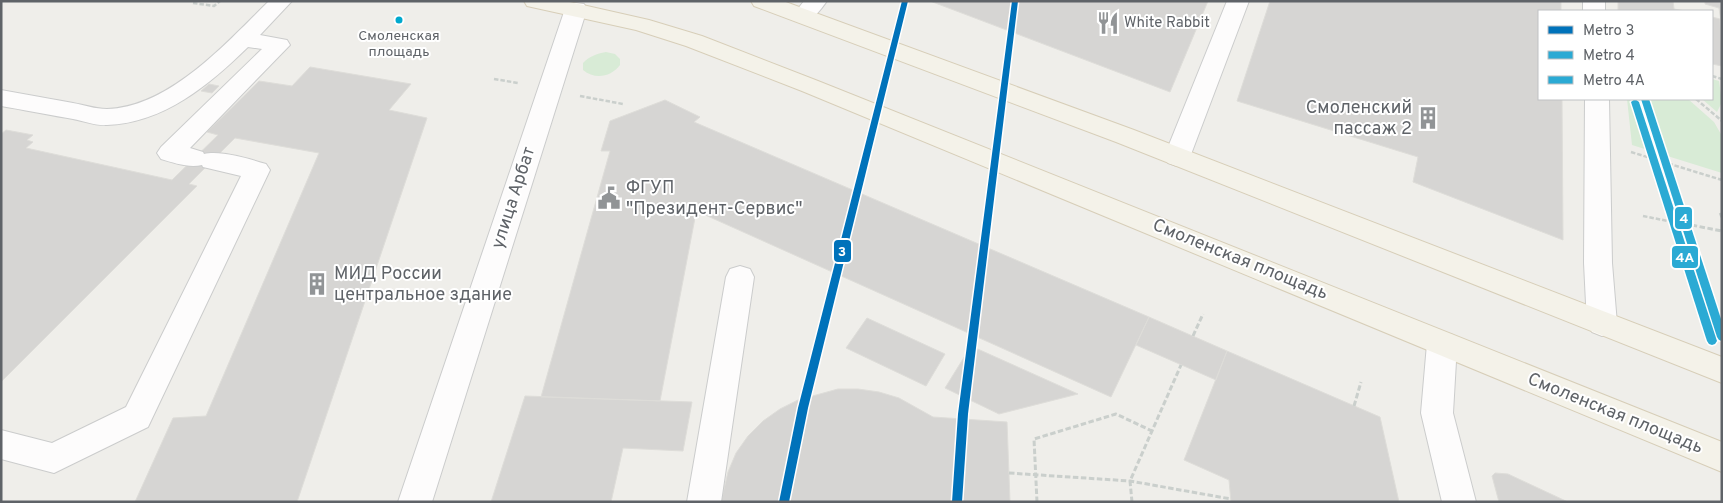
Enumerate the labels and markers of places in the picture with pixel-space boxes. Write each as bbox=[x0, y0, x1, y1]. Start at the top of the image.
restaurant icon: White Rabbit bbox=[1095, 10, 1121, 36]
place label: White Rabbit bbox=[1124, 14, 1210, 33]
marker: Смоленская площадь bbox=[394, 15, 404, 25]
place label: Смоленская площадь bbox=[358, 28, 440, 61]
place label: Смоленский пассаж 2 bbox=[1306, 97, 1412, 141]
building icon: Смоленский пассаж 2 bbox=[1415, 105, 1441, 131]
place label: ФГУП "Президент-Сервис" bbox=[626, 177, 803, 221]
public building icon: ФГУП "Президент-Сервис" bbox=[596, 185, 622, 211]
place label: МИД России центральное здание bbox=[334, 263, 512, 307]
building icon: МИД России центральное здание bbox=[304, 271, 330, 297]

